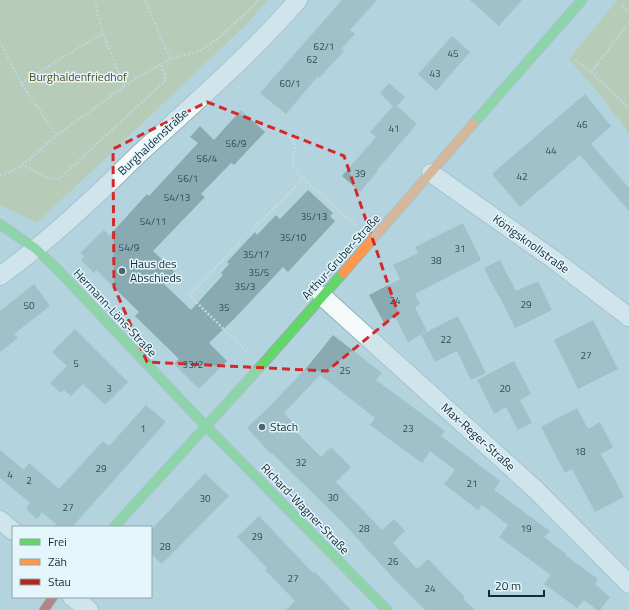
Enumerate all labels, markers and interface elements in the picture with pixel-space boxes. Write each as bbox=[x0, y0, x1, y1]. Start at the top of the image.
house number: 62/1 bbox=[314, 39, 334, 54]
house number: 45 bbox=[447, 46, 459, 61]
house number: 62 bbox=[306, 52, 318, 67]
house number: 43 bbox=[429, 66, 441, 81]
park label: Burghaldenfriedhof bbox=[29, 67, 127, 86]
house number: 60/1 bbox=[280, 76, 300, 91]
street label: Burghaldenstraße bbox=[113, 104, 192, 180]
house number: 46 bbox=[576, 117, 588, 132]
house number: 41 bbox=[388, 121, 400, 136]
house number: 56/9 bbox=[226, 136, 247, 151]
house number: 44 bbox=[545, 143, 557, 158]
house number: 56/4 bbox=[197, 151, 218, 166]
house number: 39 bbox=[354, 166, 366, 181]
house number: 42 bbox=[516, 169, 528, 184]
house number: 56/1 bbox=[178, 171, 198, 186]
house number: 54/13 bbox=[164, 190, 190, 205]
house number: 35/13 bbox=[301, 209, 327, 224]
street label: Königsknollstraße bbox=[489, 209, 574, 278]
street label: Arthur-Gruber-Straße bbox=[297, 210, 384, 304]
house number: 54/11 bbox=[140, 214, 166, 229]
house number: 35/10 bbox=[280, 230, 307, 245]
house number: 54/9 bbox=[119, 240, 140, 255]
house number: 31 bbox=[454, 241, 466, 256]
house number: 35/17 bbox=[243, 247, 269, 262]
house number: 38 bbox=[430, 253, 442, 268]
place label: Haus des Abschieds bbox=[130, 254, 182, 287]
street label: Hermann-Löns-Straße bbox=[69, 264, 162, 361]
house number: 35/5 bbox=[249, 265, 270, 280]
marker: Haus des Abschieds bbox=[117, 266, 127, 276]
house number: 35/3 bbox=[235, 279, 255, 294]
house number: 24 bbox=[389, 293, 401, 308]
house number: 29 bbox=[520, 297, 532, 312]
house number: 50 bbox=[23, 298, 35, 313]
house number: 35 bbox=[218, 300, 230, 315]
house number: 22 bbox=[440, 332, 452, 347]
house number: 27 bbox=[580, 348, 592, 363]
house number: 5 bbox=[73, 356, 79, 371]
house number: 33/2 bbox=[183, 357, 203, 372]
house number: 25 bbox=[339, 363, 351, 378]
house number: 3 bbox=[106, 381, 112, 396]
house number: 20 bbox=[499, 381, 511, 396]
street label: Max-Reger-Straße bbox=[437, 398, 520, 475]
place label: Stach bbox=[270, 417, 298, 436]
house number: 1 bbox=[140, 421, 146, 436]
house number: 23 bbox=[402, 421, 414, 436]
marker: Stach bbox=[257, 422, 267, 432]
house number: 18 bbox=[574, 444, 586, 459]
house number: 32 bbox=[295, 455, 307, 470]
street label: Richard-Wagner-Straße bbox=[257, 459, 354, 559]
house number: 29 bbox=[95, 461, 107, 476]
house number: 4 bbox=[7, 467, 13, 482]
house number: 2 bbox=[26, 473, 32, 488]
house number: 21 bbox=[466, 476, 478, 491]
house number: 30 bbox=[327, 490, 339, 505]
house number: 30 bbox=[199, 491, 211, 506]
house number: 27 bbox=[62, 500, 74, 515]
house number: 28 bbox=[358, 521, 370, 536]
house number: 19 bbox=[520, 521, 532, 536]
legend bbox=[12, 526, 152, 598]
house number: 29 bbox=[251, 529, 263, 544]
text: Frei bbox=[48, 532, 67, 551]
house number: 28 bbox=[159, 539, 171, 554]
text: Zäh bbox=[48, 552, 67, 571]
house number: 26 bbox=[387, 554, 399, 569]
house number: 27 bbox=[287, 571, 299, 586]
text: Stau bbox=[48, 572, 71, 591]
scale bar bbox=[489, 572, 544, 598]
text: 20 m bbox=[495, 576, 521, 595]
house number: 24 bbox=[424, 581, 436, 596]

